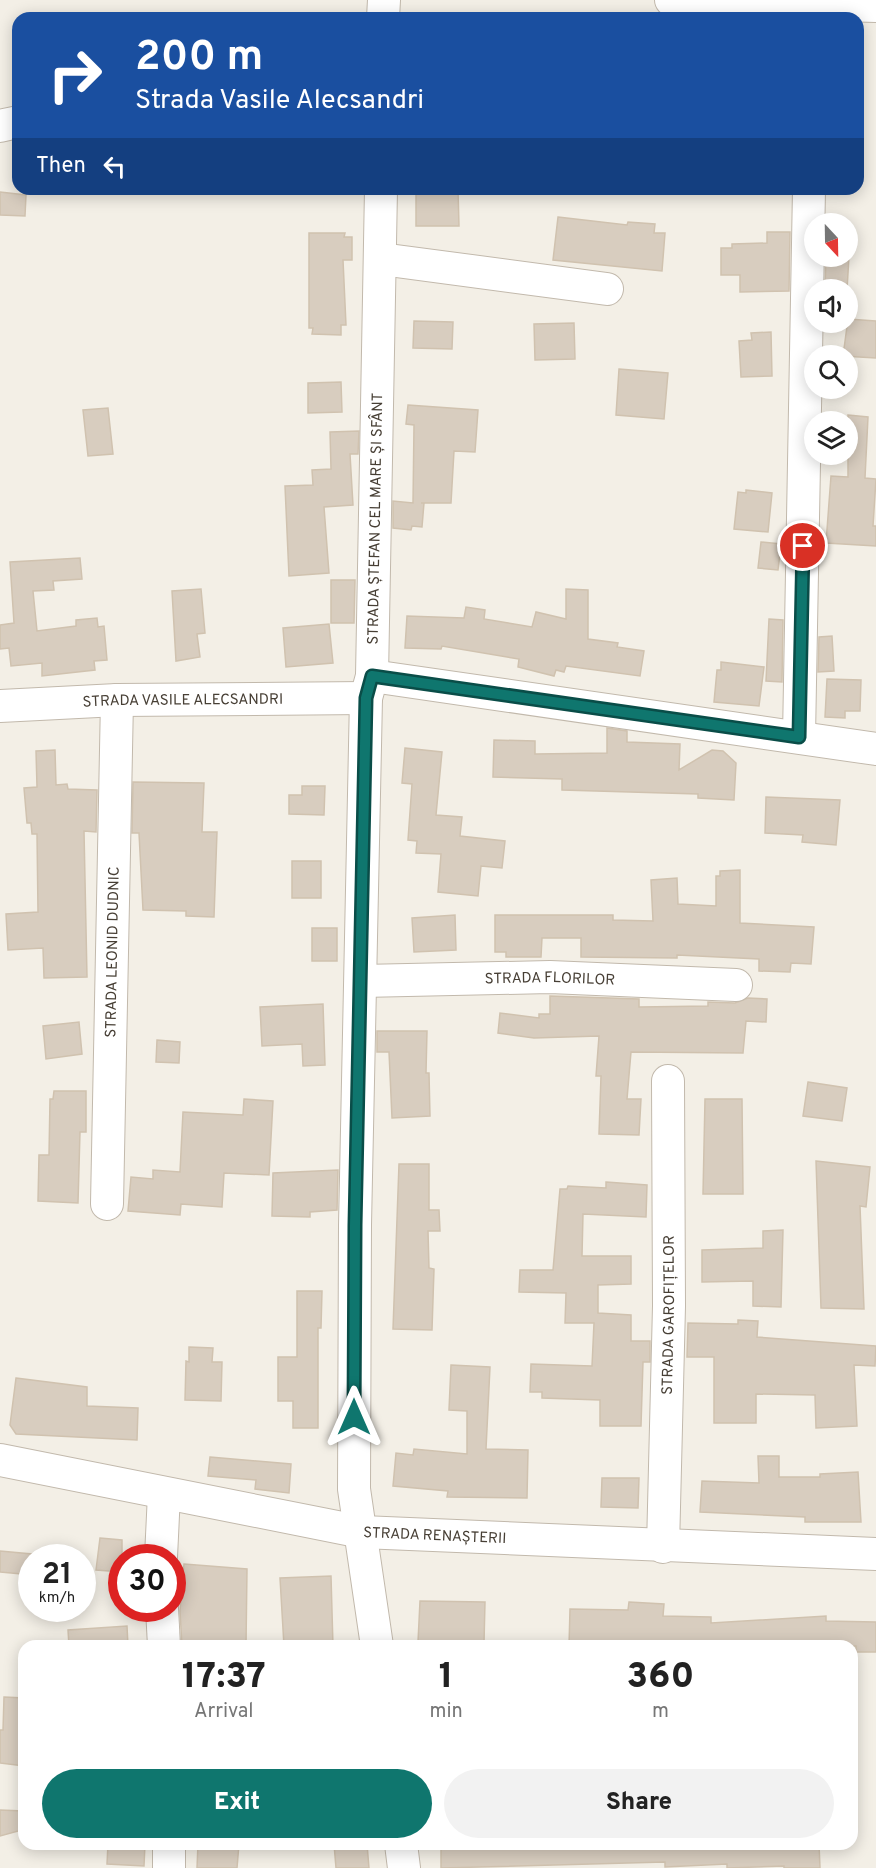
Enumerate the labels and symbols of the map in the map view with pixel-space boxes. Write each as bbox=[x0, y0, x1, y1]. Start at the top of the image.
north arrow bbox=[804, 213, 858, 267]
street label: STRADA ȘTEFAN CEL MARE ȘI SFÂNT bbox=[365, 393, 388, 645]
pin bbox=[777, 520, 828, 571]
street label: STRADA VASILE ALECSANDRI bbox=[82, 691, 283, 713]
street label: STRADA LEONID DUDNIC bbox=[102, 866, 125, 1038]
street label: STRADA FLORILOR bbox=[484, 969, 616, 991]
street label: STRADA GAROFIȚELOR bbox=[659, 1235, 680, 1395]
position arrow bbox=[322, 1385, 386, 1449]
street label: STRADA RENAȘTERII bbox=[363, 1524, 507, 1549]
speed limit sign: 30 bbox=[108, 1544, 186, 1622]

